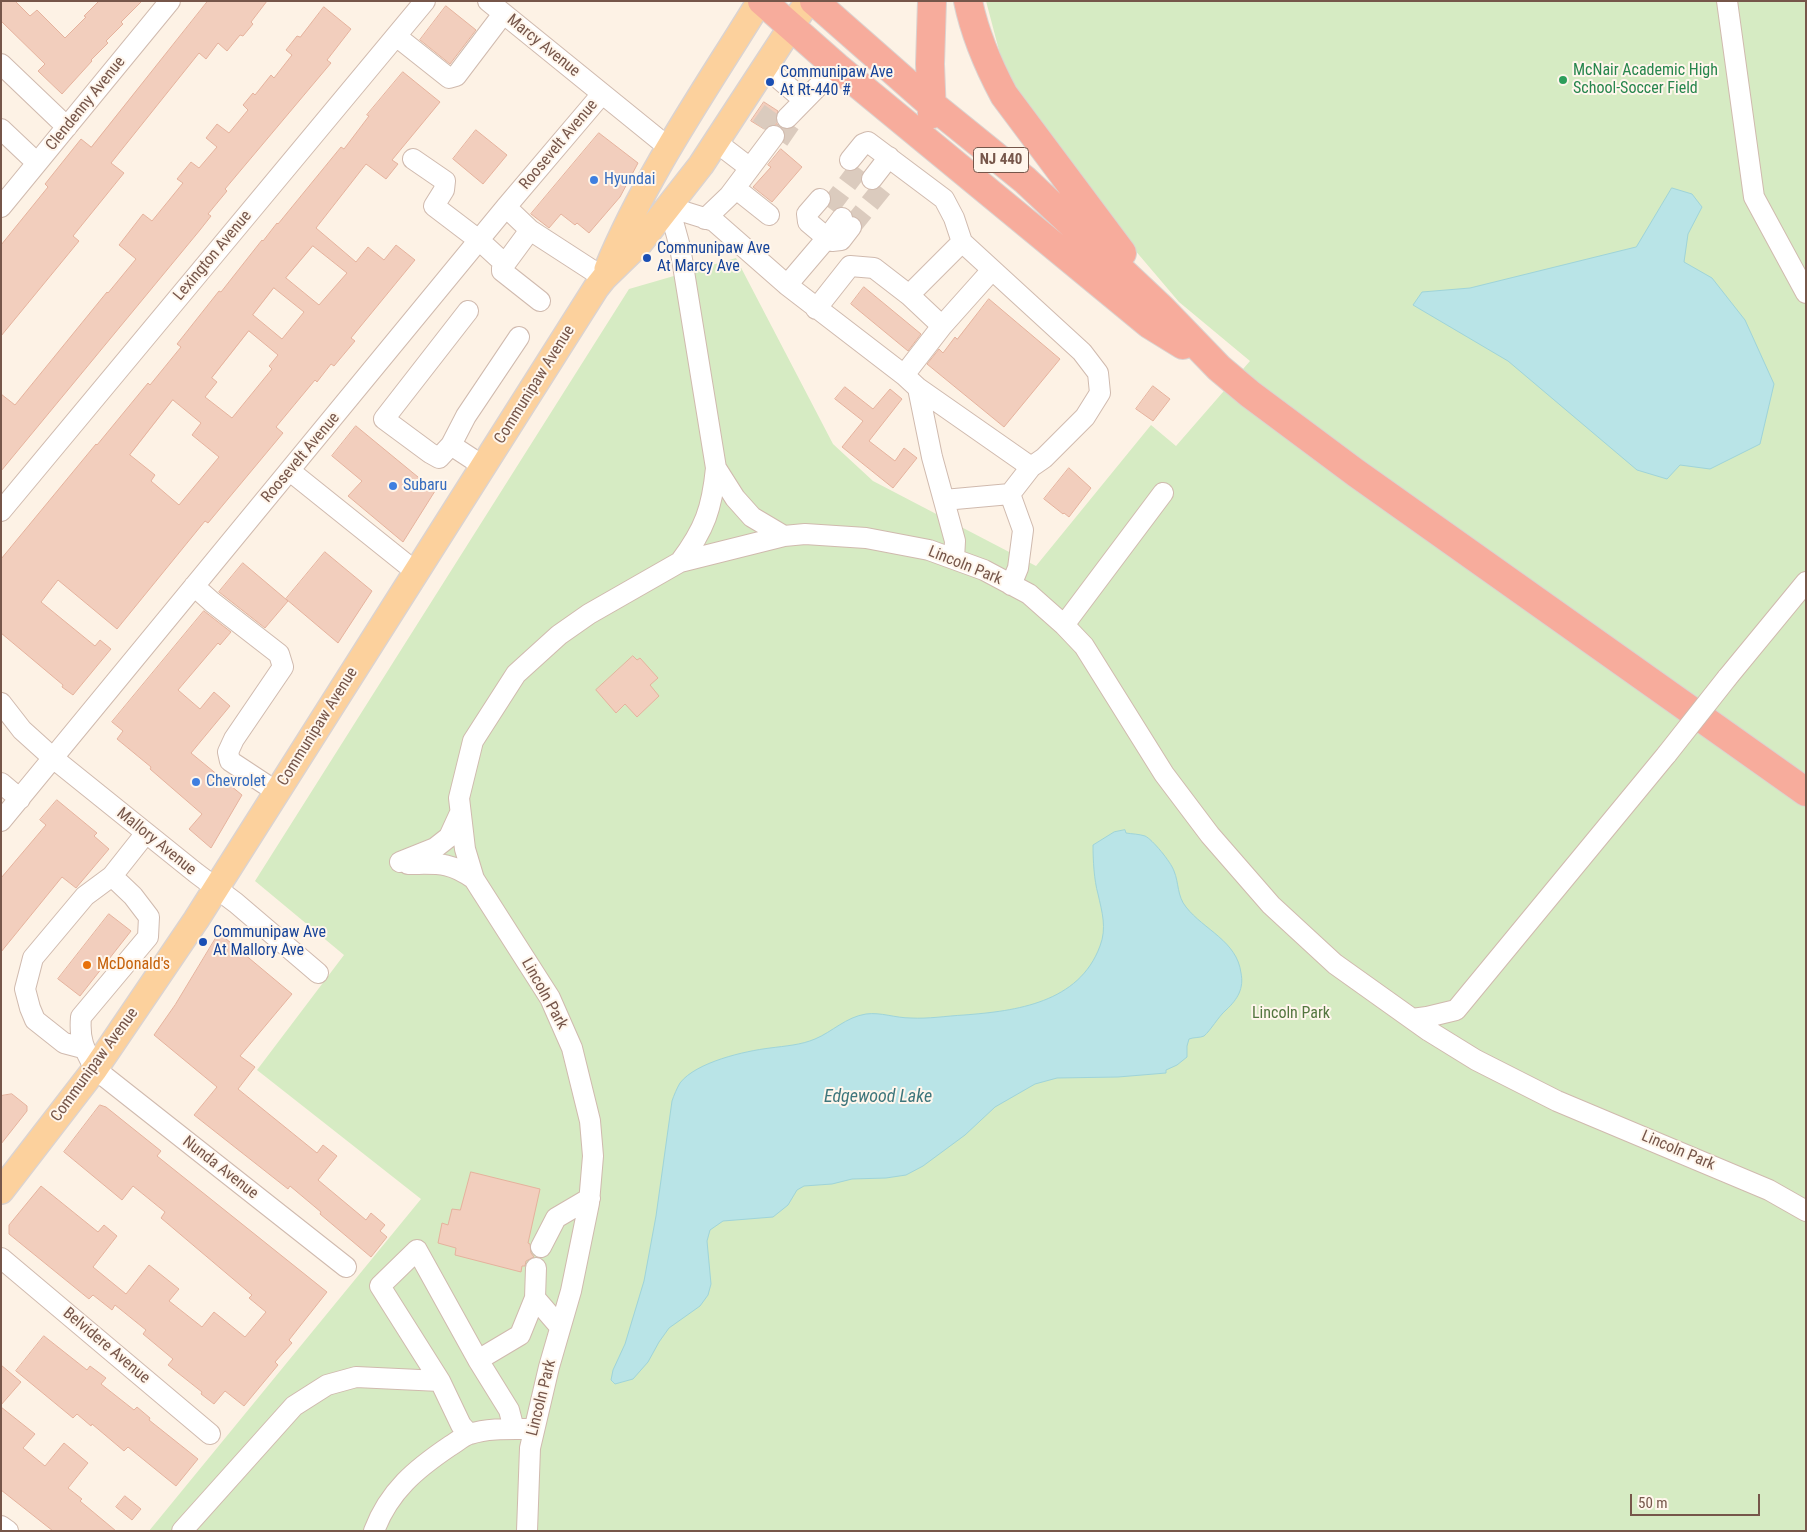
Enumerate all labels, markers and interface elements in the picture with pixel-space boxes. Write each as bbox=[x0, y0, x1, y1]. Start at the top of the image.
street label: Marcy Avenue bbox=[503, 11, 583, 81]
street label: Clendenny Avenue bbox=[42, 53, 130, 155]
place label: McNair Academic High School-Soccer Field bbox=[1573, 61, 1718, 99]
place label: Communipaw Ave At Rt-440 # bbox=[780, 63, 893, 101]
marker: McNair Academic High School-Soccer Field bbox=[1557, 74, 1569, 86]
marker: Communipaw Ave At Rt-440 # bbox=[764, 76, 776, 88]
street label: Roosevelt Avenue bbox=[516, 96, 602, 194]
road number: NJ 440 bbox=[974, 148, 1028, 172]
place label: Hyundai bbox=[604, 170, 655, 190]
marker: Hyundai bbox=[588, 174, 600, 186]
street label: Lexington Avenue bbox=[170, 207, 256, 305]
place label: Communipaw Ave At Marcy Ave bbox=[657, 239, 770, 277]
marker: Communipaw Ave At Marcy Ave bbox=[641, 252, 653, 264]
street label: Communipaw Avenue bbox=[491, 322, 579, 448]
street label: Roosevelt Avenue bbox=[258, 409, 344, 507]
place label: Subaru bbox=[403, 476, 447, 496]
marker: Subaru bbox=[387, 480, 399, 492]
street label: Lincoln Park bbox=[925, 542, 1005, 590]
street label: Communipaw Avenue bbox=[274, 664, 362, 790]
place label: Chevrolet bbox=[206, 772, 266, 792]
marker: Chevrolet bbox=[190, 776, 202, 788]
street label: Mallory Avenue bbox=[112, 804, 200, 880]
place label: Communipaw Ave At Mallory Ave bbox=[213, 923, 326, 961]
marker: Communipaw Ave At Mallory Ave bbox=[197, 936, 209, 948]
place label: McDonald's bbox=[97, 955, 170, 975]
street label: Lincoln Park bbox=[517, 955, 571, 1033]
marker: McDonald's bbox=[81, 959, 93, 971]
street label: Communipaw Avenue bbox=[47, 1004, 143, 1126]
park label: Lincoln Park bbox=[1252, 1004, 1330, 1024]
water label: Edgewood Lake bbox=[824, 1086, 932, 1108]
street label: Lincoln Park bbox=[1638, 1127, 1718, 1175]
street label: Nunda Avenue bbox=[178, 1133, 262, 1203]
street label: Belvidere Avenue bbox=[59, 1304, 153, 1388]
street label: Lincoln Park bbox=[523, 1358, 561, 1438]
scale bar bbox=[1632, 1484, 1762, 1516]
text: 50 m bbox=[1638, 1494, 1668, 1512]

